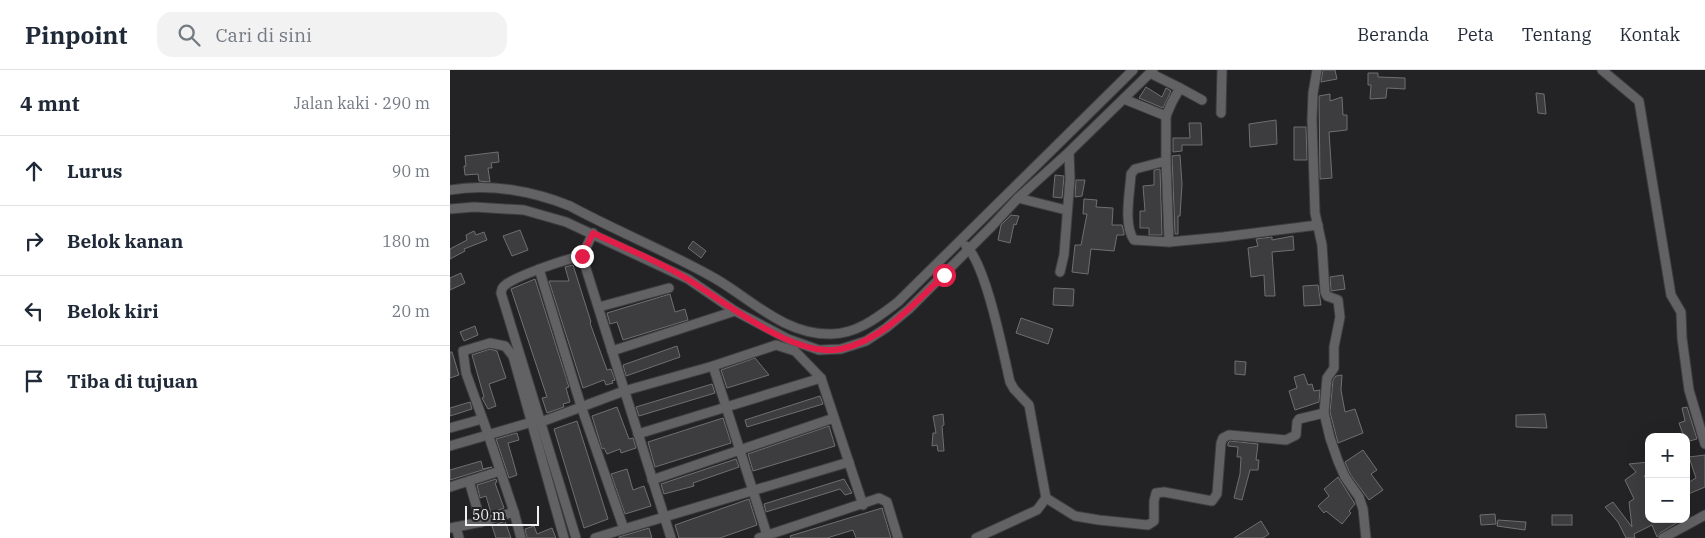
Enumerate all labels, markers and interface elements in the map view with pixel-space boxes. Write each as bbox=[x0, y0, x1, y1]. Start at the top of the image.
search box bbox=[157, 12, 507, 57]
text: Pinpoint bbox=[25, 19, 127, 51]
icon: search bbox=[175, 21, 203, 49]
text: Cari di sini bbox=[215, 23, 312, 47]
text: Beranda bbox=[1357, 23, 1429, 46]
text: Peta bbox=[1457, 23, 1494, 46]
text: Tentang bbox=[1522, 23, 1591, 46]
text: Kontak bbox=[1619, 23, 1680, 46]
text: 4 mnt bbox=[20, 89, 80, 117]
text: Jalan kaki · 290 m bbox=[294, 93, 430, 113]
icon: ahead bbox=[20, 157, 48, 185]
text: Lurus bbox=[67, 159, 122, 183]
text: 90 m bbox=[392, 161, 430, 181]
icon: right bbox=[20, 227, 48, 255]
text: Belok kanan bbox=[67, 229, 183, 253]
text: 180 m bbox=[382, 231, 430, 251]
route end bbox=[571, 245, 594, 268]
route start bbox=[933, 264, 956, 287]
icon: left bbox=[20, 297, 48, 325]
text: Belok kiri bbox=[67, 299, 159, 323]
text: 20 m bbox=[392, 301, 430, 321]
icon: arrive bbox=[20, 367, 48, 395]
text: Tiba di tujuan bbox=[67, 369, 198, 393]
map controls bbox=[1645, 433, 1690, 523]
button: + bbox=[1645, 433, 1690, 478]
button: − bbox=[1645, 478, 1690, 523]
scale bar bbox=[465, 503, 539, 526]
text: 50 m bbox=[472, 506, 505, 524]

